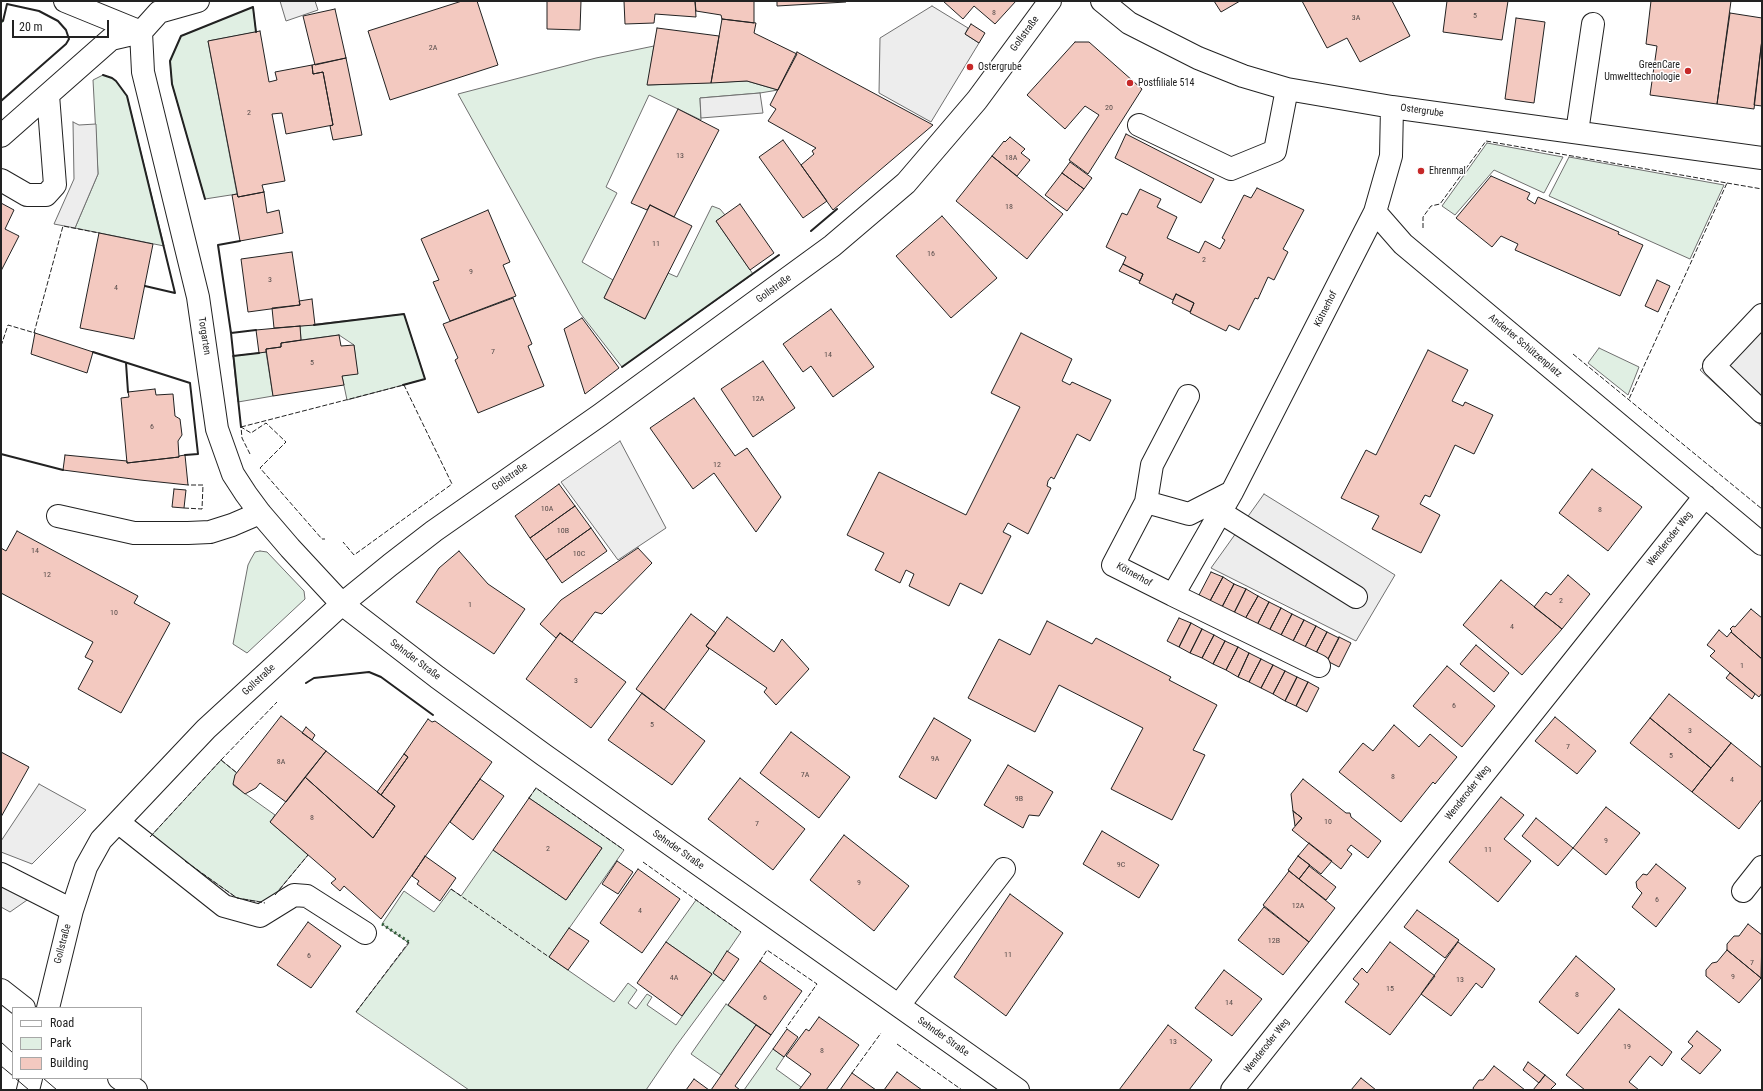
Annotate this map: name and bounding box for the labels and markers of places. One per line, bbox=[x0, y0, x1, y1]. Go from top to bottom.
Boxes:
place label: GreenCare Umwelttechnologie bbox=[1604, 59, 1680, 82]
place label: Ostergrube bbox=[978, 61, 1022, 73]
marker: Ostergrube bbox=[965, 62, 975, 72]
marker: GreenCare Umwelttechnologie bbox=[1683, 66, 1693, 76]
place label: Postfiliale 514 bbox=[1138, 77, 1194, 89]
marker: Postfiliale 514 bbox=[1125, 78, 1135, 88]
place label: Ehrenmal bbox=[1429, 165, 1466, 177]
marker: Ehrenmal bbox=[1416, 166, 1426, 176]

